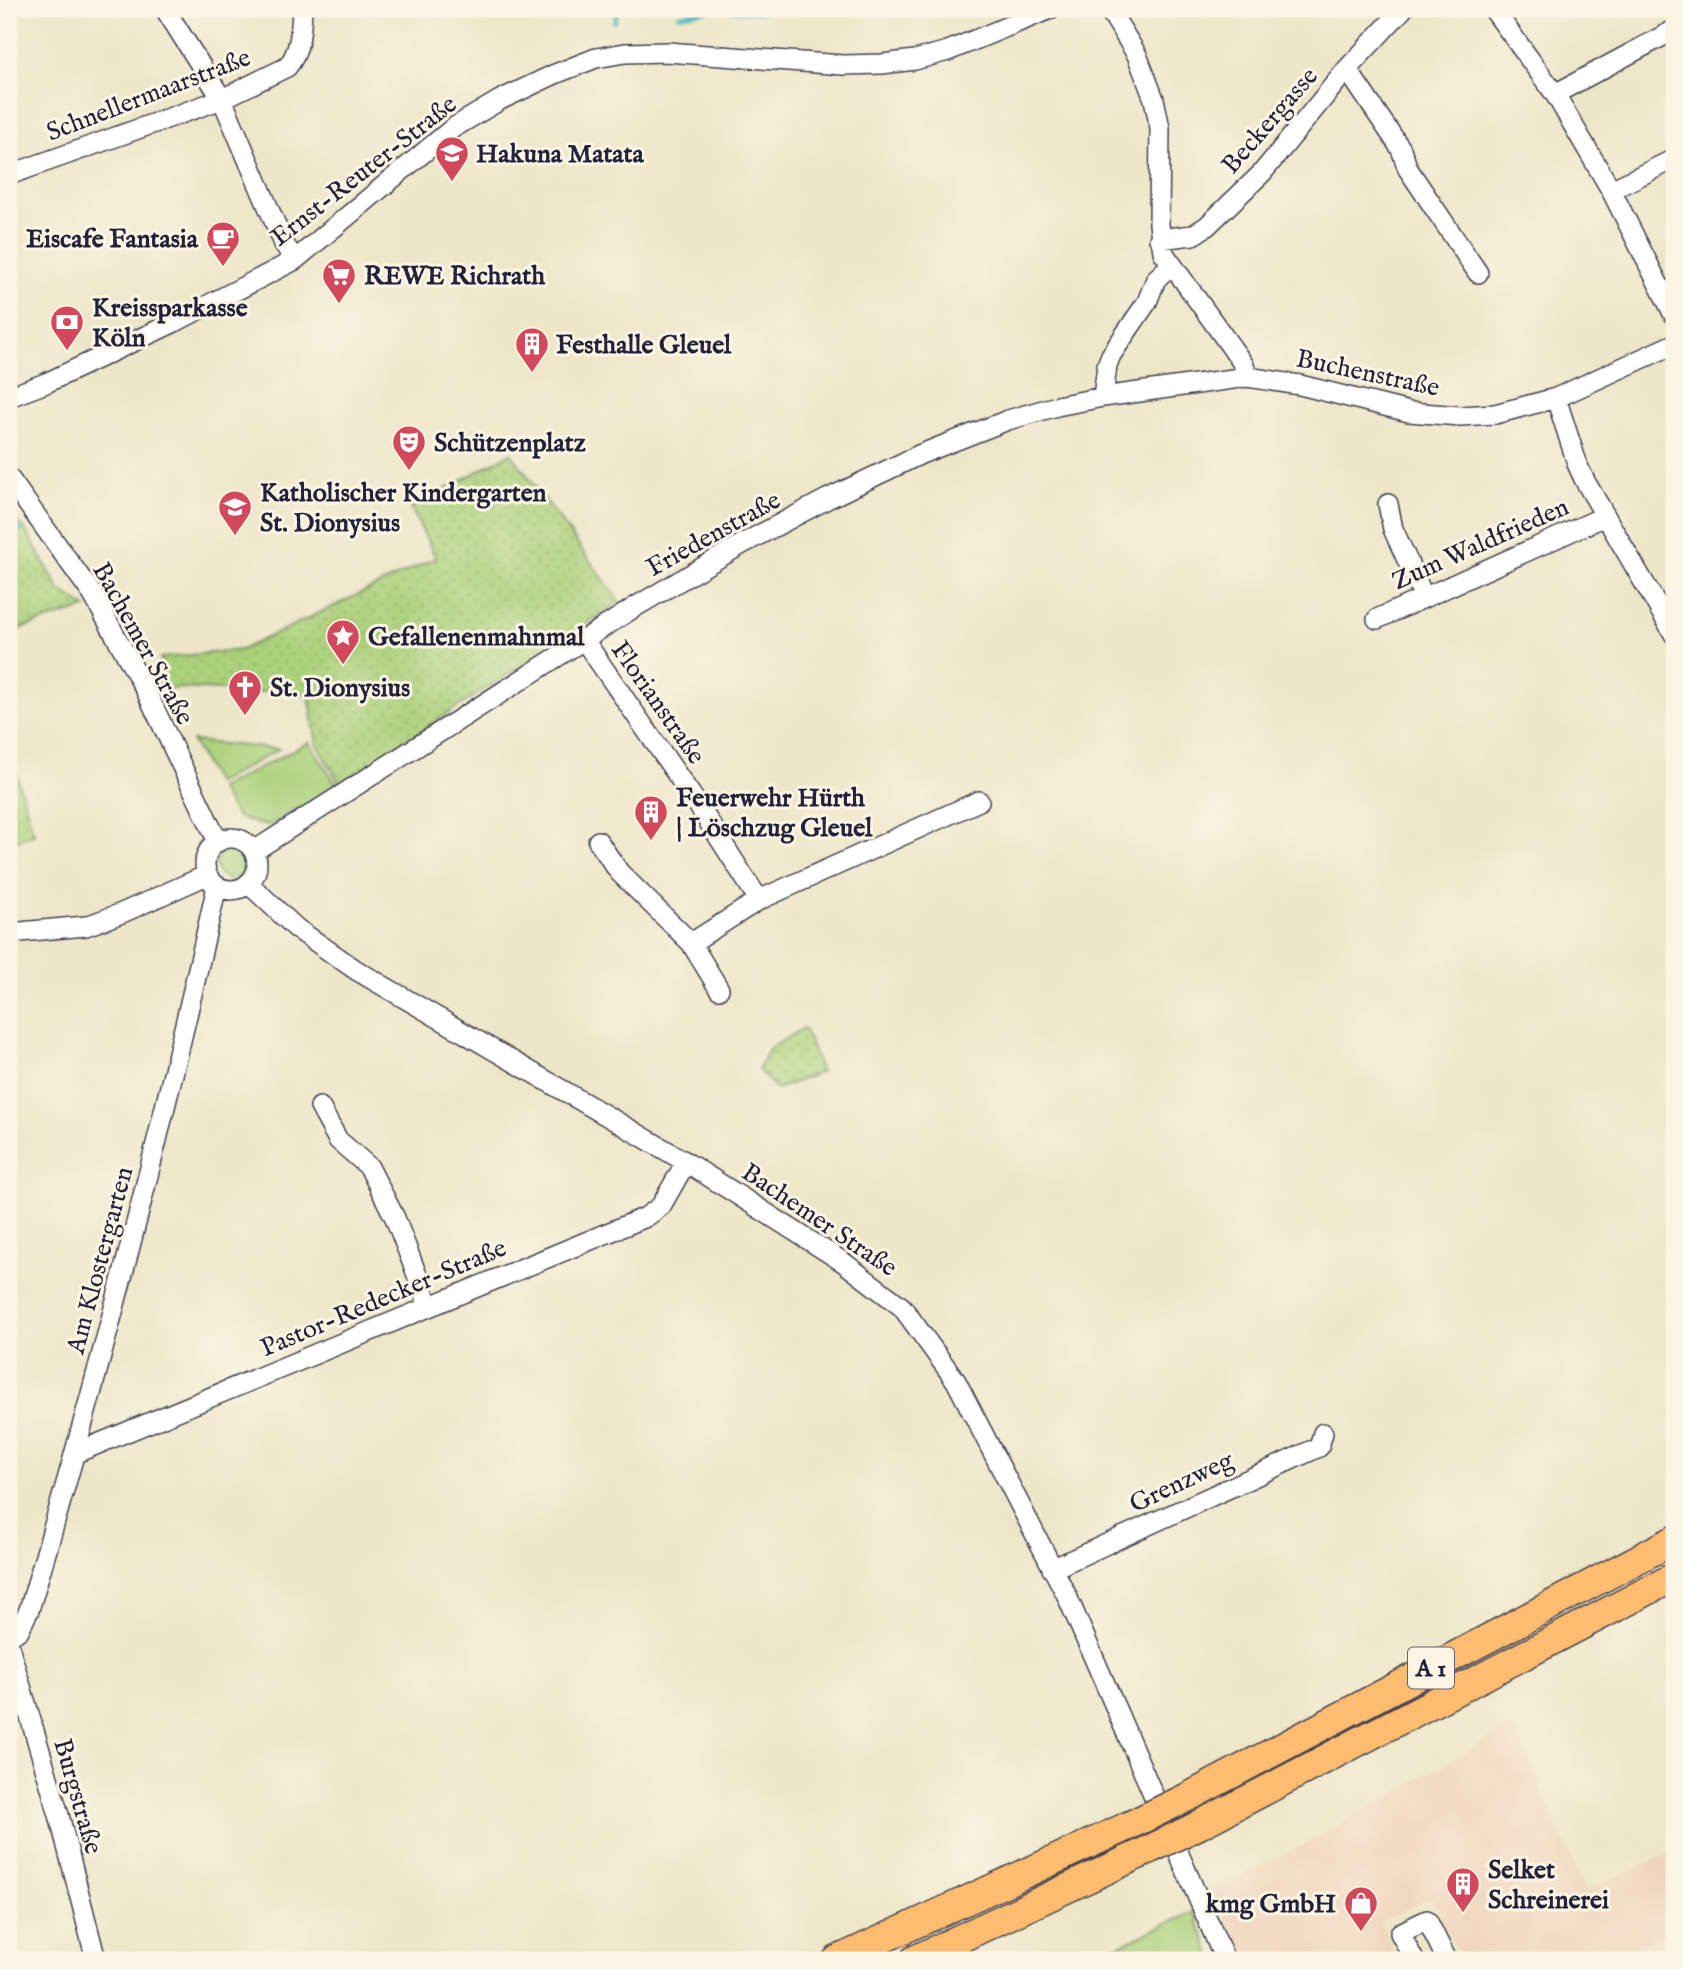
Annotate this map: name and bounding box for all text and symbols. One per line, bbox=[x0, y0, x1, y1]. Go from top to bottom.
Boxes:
street label: Schnellermaarstraße bbox=[42, 41, 255, 150]
street label: Beckergasse bbox=[1215, 61, 1326, 181]
street label: Ernst-Reuter-Straße bbox=[264, 88, 464, 254]
school or university icon: Hakuna Matata bbox=[433, 134, 471, 183]
place label: Hakuna Matata bbox=[476, 138, 644, 171]
cafe icon: Eiscafe Fantasia bbox=[204, 219, 242, 268]
place label: Eiscafe Fantasia bbox=[26, 223, 199, 256]
supermarket icon: REWE Richrath bbox=[320, 256, 358, 305]
place label: REWE Richrath bbox=[364, 260, 546, 293]
place label: Kreissparkasse Köln bbox=[92, 292, 248, 355]
bank icon: Kreissparkasse Köln bbox=[48, 303, 86, 352]
building icon: Festhalle Gleuel bbox=[513, 325, 551, 374]
place label: Festhalle Gleuel bbox=[556, 329, 732, 362]
street label: Buchenstraße bbox=[1293, 342, 1442, 405]
theatre icon: Schützenplatz bbox=[390, 423, 428, 472]
place label: Schützenplatz bbox=[434, 427, 586, 460]
place label: Katholischer Kindergarten St. Dionysius bbox=[260, 477, 547, 540]
street label: Friedenstraße bbox=[641, 484, 787, 585]
school or university icon: Katholischer Kindergarten St. Dionysius bbox=[216, 488, 254, 537]
street label: Zum Waldfrieden bbox=[1387, 491, 1574, 598]
street label: Bachemer Straße bbox=[84, 557, 201, 731]
place icon: Gefallenenmahnmal bbox=[324, 617, 362, 666]
place label: Gefallenenmahnmal bbox=[368, 621, 585, 654]
street label: Florianstraße bbox=[603, 635, 712, 771]
church icon: St. Dionysius bbox=[226, 668, 264, 717]
place label: St. Dionysius bbox=[270, 672, 410, 705]
place label: Feuerwehr Hürth | Löschzug Gleuel bbox=[676, 782, 873, 845]
building icon: Feuerwehr Hürth | Löschzug Gleuel bbox=[632, 793, 670, 842]
street label: Bachemer Straße bbox=[735, 1156, 903, 1285]
street label: Am Klostergarten bbox=[59, 1163, 141, 1358]
street label: Pastor-Redecker-Straße bbox=[256, 1232, 512, 1365]
street label: Grenzweg bbox=[1124, 1444, 1240, 1521]
road number: A 1 bbox=[1408, 1648, 1454, 1688]
street label: Burgstraße bbox=[45, 1735, 110, 1858]
place label: Selket Schreinerei bbox=[1488, 1854, 1609, 1917]
building icon: Selket Schreinerei bbox=[1444, 1865, 1482, 1914]
shop icon: kmg GmbH bbox=[1342, 1884, 1380, 1933]
place label: kmg GmbH bbox=[1205, 1888, 1336, 1921]

